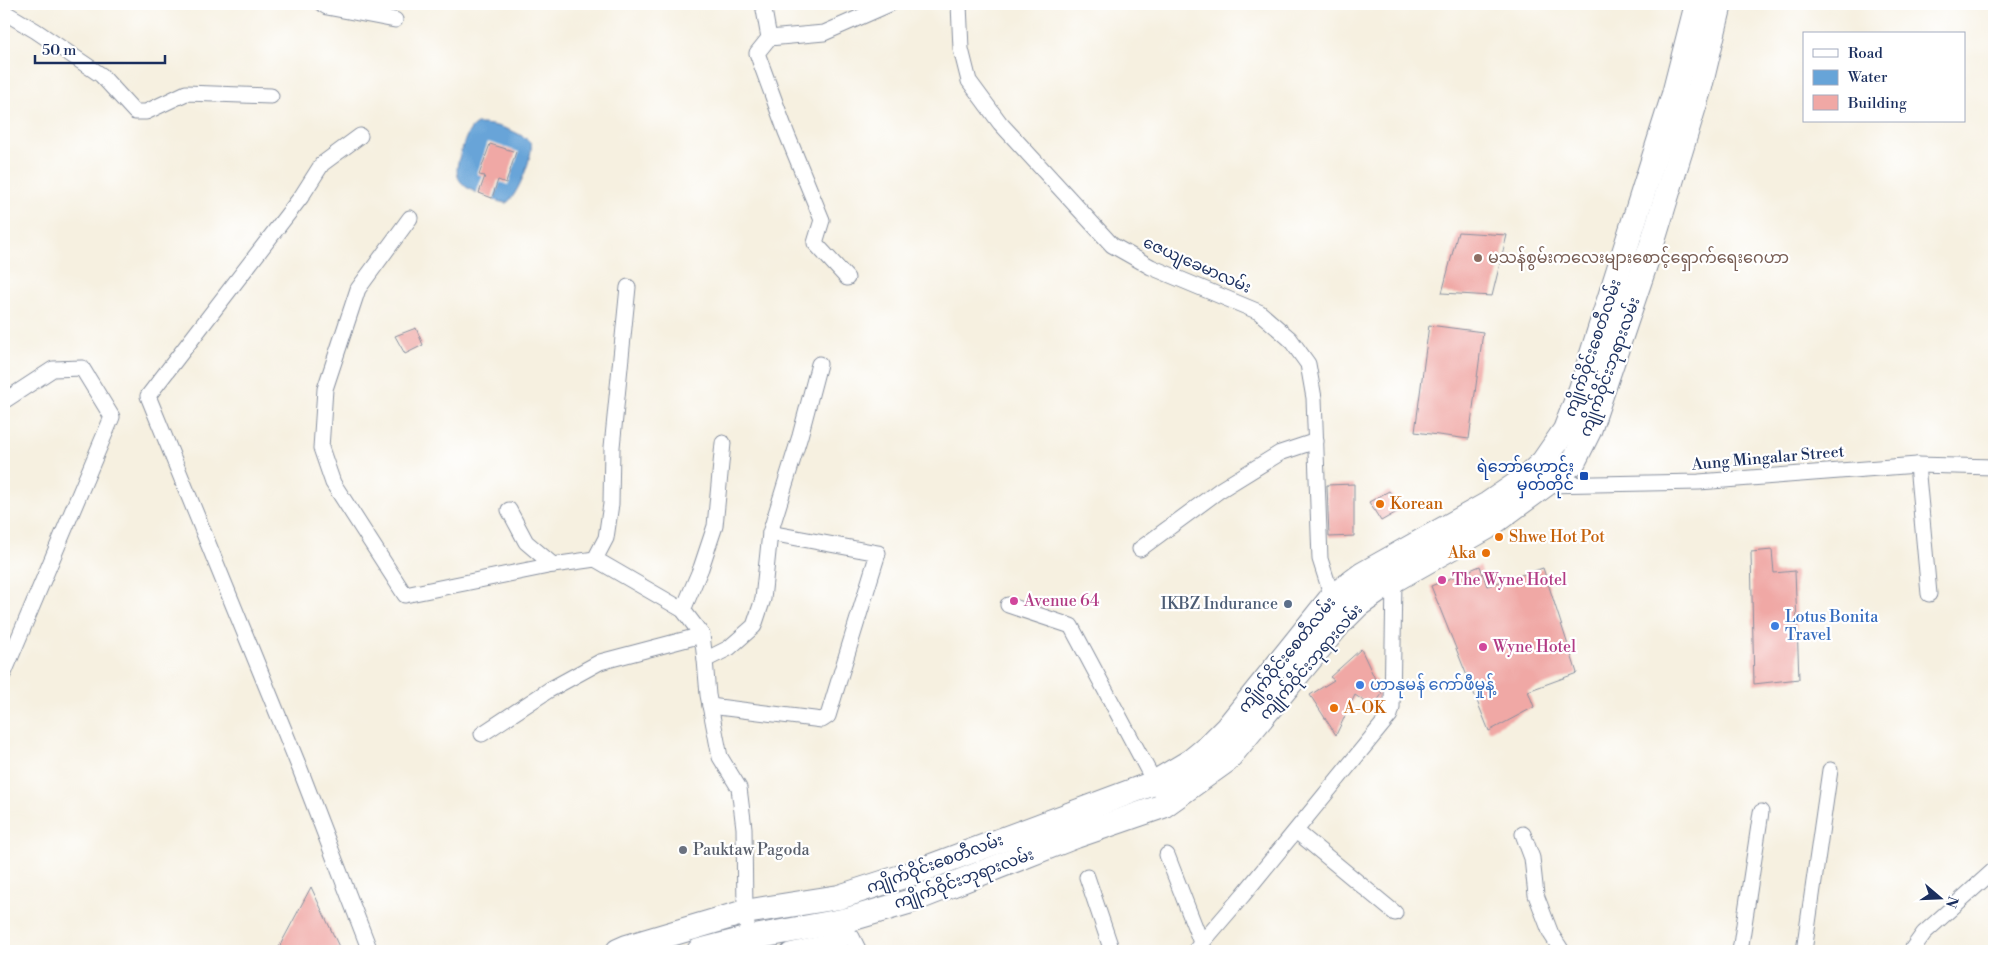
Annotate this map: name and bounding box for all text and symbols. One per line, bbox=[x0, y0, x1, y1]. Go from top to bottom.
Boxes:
scale bar bbox=[35, 32, 165, 64]
legend bbox=[1803, 32, 1966, 122]
text: 50 m bbox=[42, 41, 76, 60]
text: Road bbox=[1848, 44, 1883, 63]
text: Water bbox=[1847, 68, 1888, 87]
text: Building bbox=[1847, 94, 1907, 113]
street label: ဇေယျခေမာလမ်း bbox=[1139, 230, 1255, 300]
place label: မသန်စွမ်းကလေးများစောင့်ရှောက်ရေးဂေဟာ bbox=[1488, 246, 1789, 272]
marker: မသန်စွမ်းကလေးများစောင့်ရှောက်ရေးဂေဟာ bbox=[1472, 252, 1484, 264]
street label: ကျိုက်ဝိုင်းစေတီလမ်း bbox=[1558, 276, 1630, 421]
street label: ကျိုက်ဝိုင်းဘုရားလမ်း bbox=[1574, 294, 1648, 441]
street label: Aung Mingalar Street bbox=[1690, 441, 1845, 475]
place label: ရဲဘော်ဟောင်း မှတ်တိုင် bbox=[1477, 455, 1574, 499]
marker: ရဲဘော်ဟောင်း မှတ်တိုင် bbox=[1578, 470, 1590, 482]
place label: Korean bbox=[1390, 494, 1443, 514]
marker: Korean bbox=[1374, 498, 1386, 510]
place label: Shwe Hot Pot bbox=[1509, 527, 1605, 547]
marker: Shwe Hot Pot bbox=[1493, 531, 1505, 543]
place label: Aka bbox=[1447, 543, 1477, 563]
marker: Aka bbox=[1480, 547, 1492, 559]
place label: The Wyne Hotel bbox=[1452, 570, 1567, 590]
marker: The Wyne Hotel bbox=[1436, 574, 1448, 586]
place label: Avenue 64 bbox=[1023, 591, 1100, 611]
street label: ကျိုက်ဝိုင်းစေတီလမ်း bbox=[1232, 591, 1343, 720]
place label: IKBZ Indurance bbox=[1161, 594, 1278, 614]
marker: Avenue 64 bbox=[1008, 595, 1020, 607]
marker: IKBZ Indurance bbox=[1282, 598, 1294, 610]
street label: ကျိုက်ဝိုင်းဘုရားလမ်း bbox=[1254, 599, 1370, 727]
place label: Lotus Bonita Travel bbox=[1785, 607, 1879, 645]
marker: Lotus Bonita Travel bbox=[1769, 620, 1781, 632]
place label: Wyne Hotel bbox=[1492, 637, 1576, 657]
marker: Wyne Hotel bbox=[1477, 641, 1489, 653]
place label: ဟာနုမန် ကော်ဖီမှုန့် bbox=[1370, 673, 1497, 699]
marker: ဟာနုမန် ကော်ဖီမှုန့် bbox=[1354, 679, 1366, 691]
place label: A-OK bbox=[1343, 698, 1387, 718]
marker: A-OK bbox=[1328, 702, 1340, 714]
street label: ကျိုက်ဝိုင်းစေတီလမ်း bbox=[863, 828, 1007, 902]
place label: Pauktaw Pagoda bbox=[693, 840, 810, 860]
street label: ကျိုက်ဝိုင်းဘုရားလမ်း bbox=[891, 843, 1038, 917]
marker: Pauktaw Pagoda bbox=[677, 844, 689, 856]
north arrow bbox=[1916, 872, 1966, 922]
text: N bbox=[1941, 894, 1962, 910]

